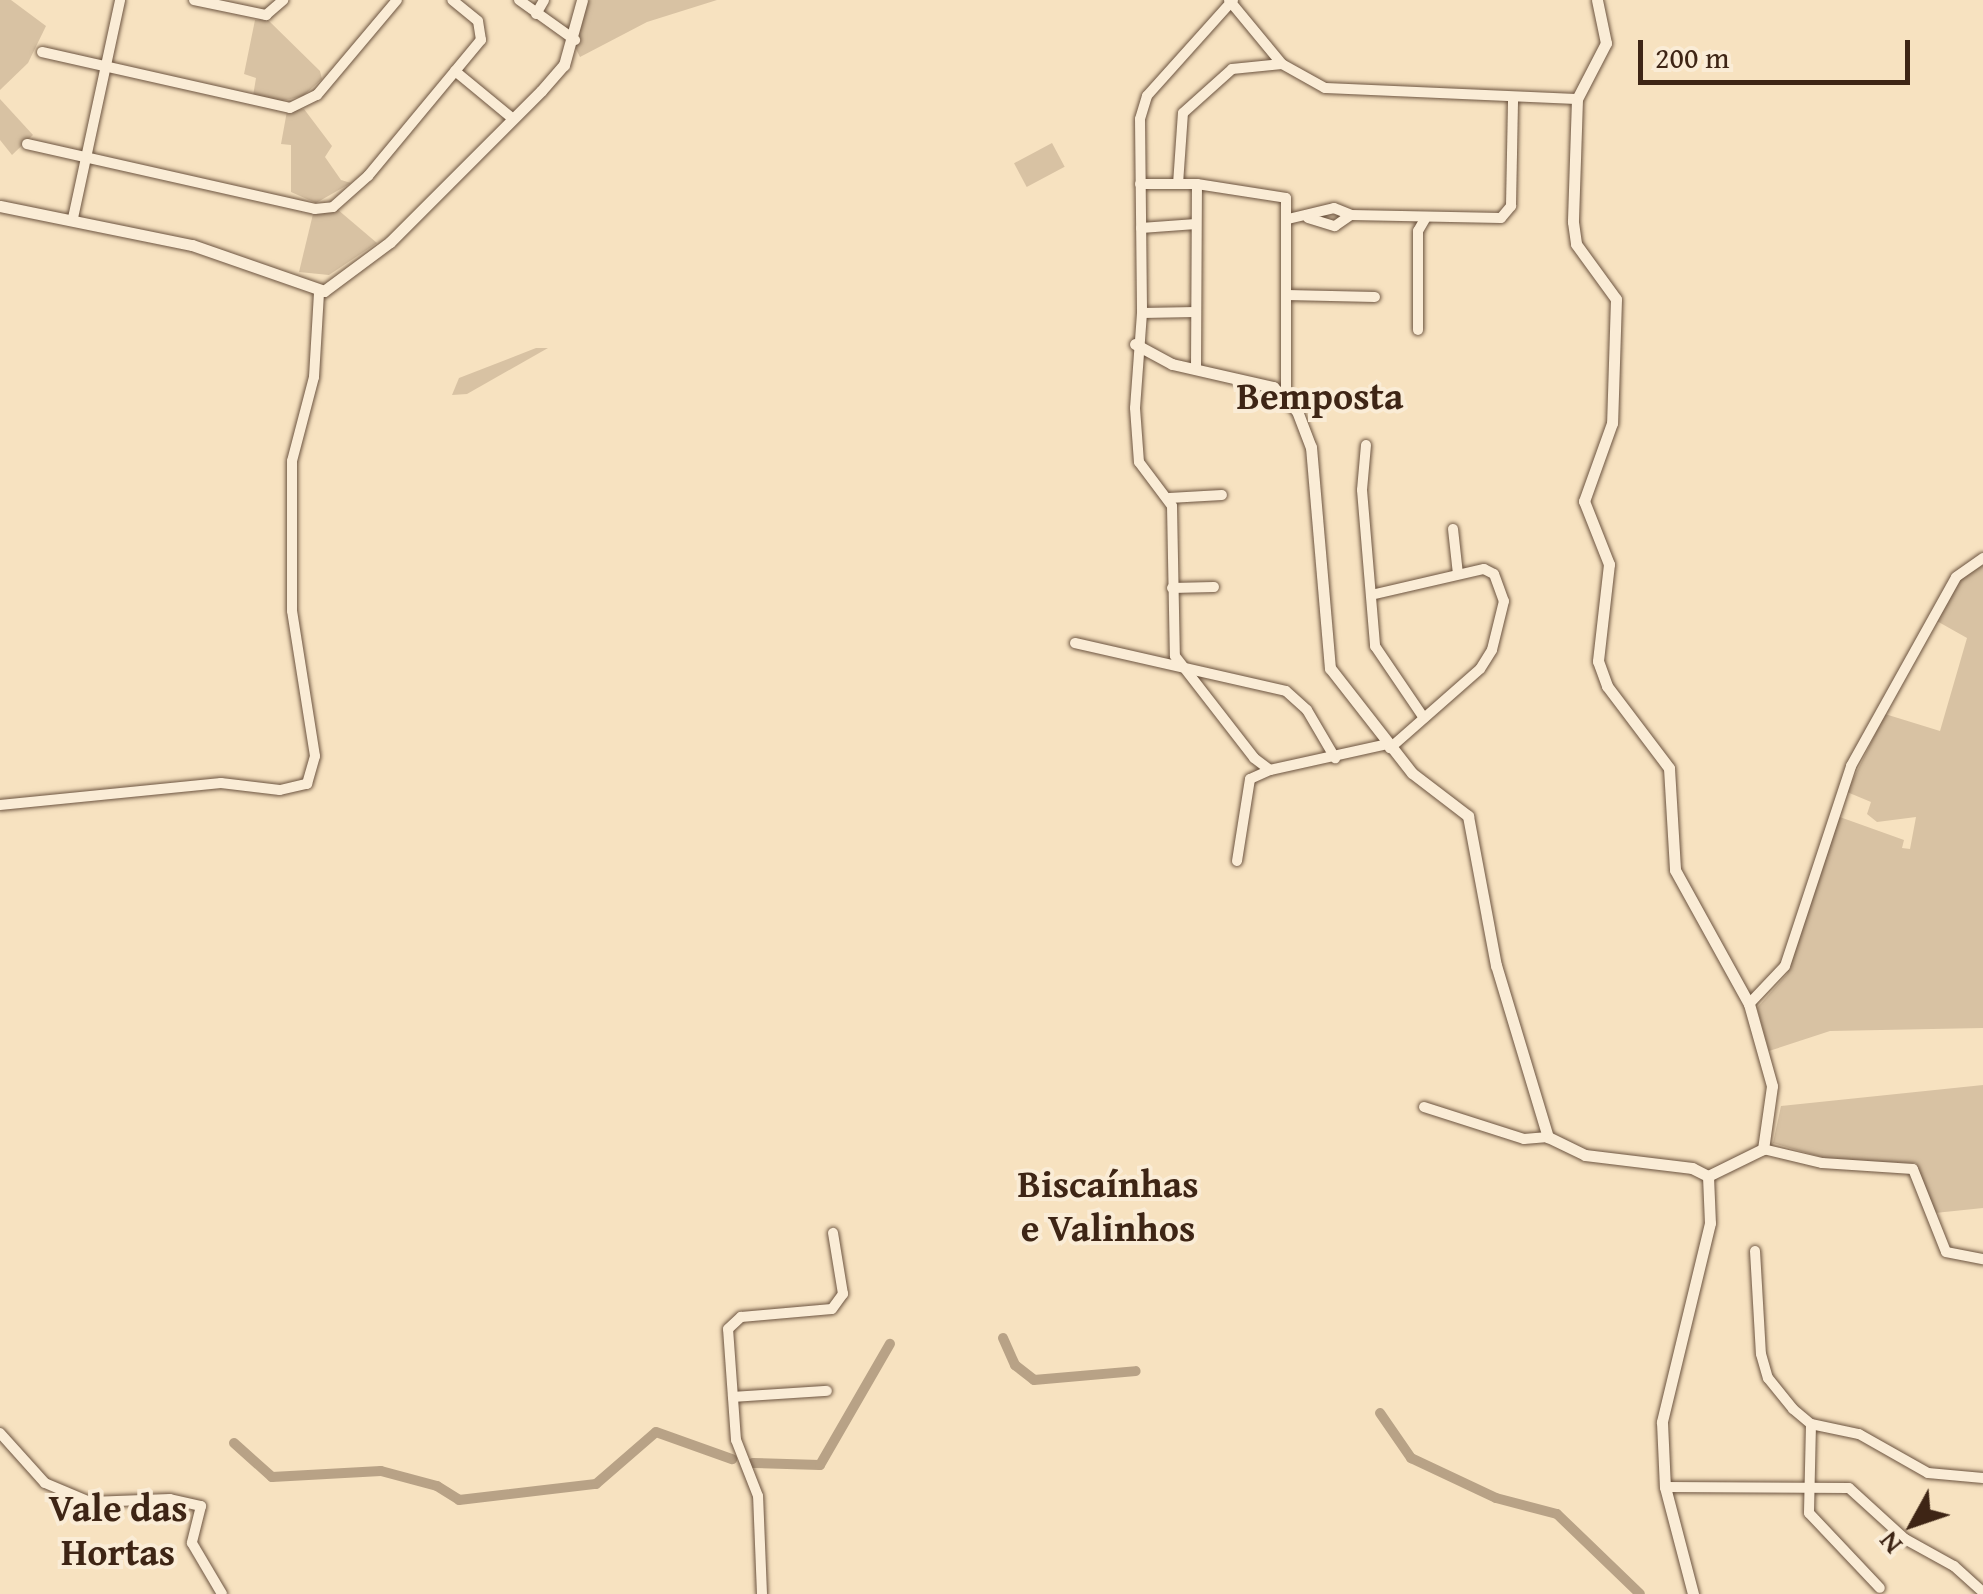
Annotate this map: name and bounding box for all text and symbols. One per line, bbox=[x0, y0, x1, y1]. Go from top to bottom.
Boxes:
scale bar bbox=[1643, 20, 1916, 82]
text: 200 m bbox=[1655, 35, 1729, 79]
district label: Bemposta bbox=[1237, 373, 1403, 419]
district label: Biscaínhas e Valinhos bbox=[1017, 1161, 1199, 1250]
north arrow bbox=[1863, 1474, 1963, 1574]
district label: Vale das Hortas bbox=[48, 1485, 188, 1575]
text: N bbox=[1868, 1523, 1911, 1564]

